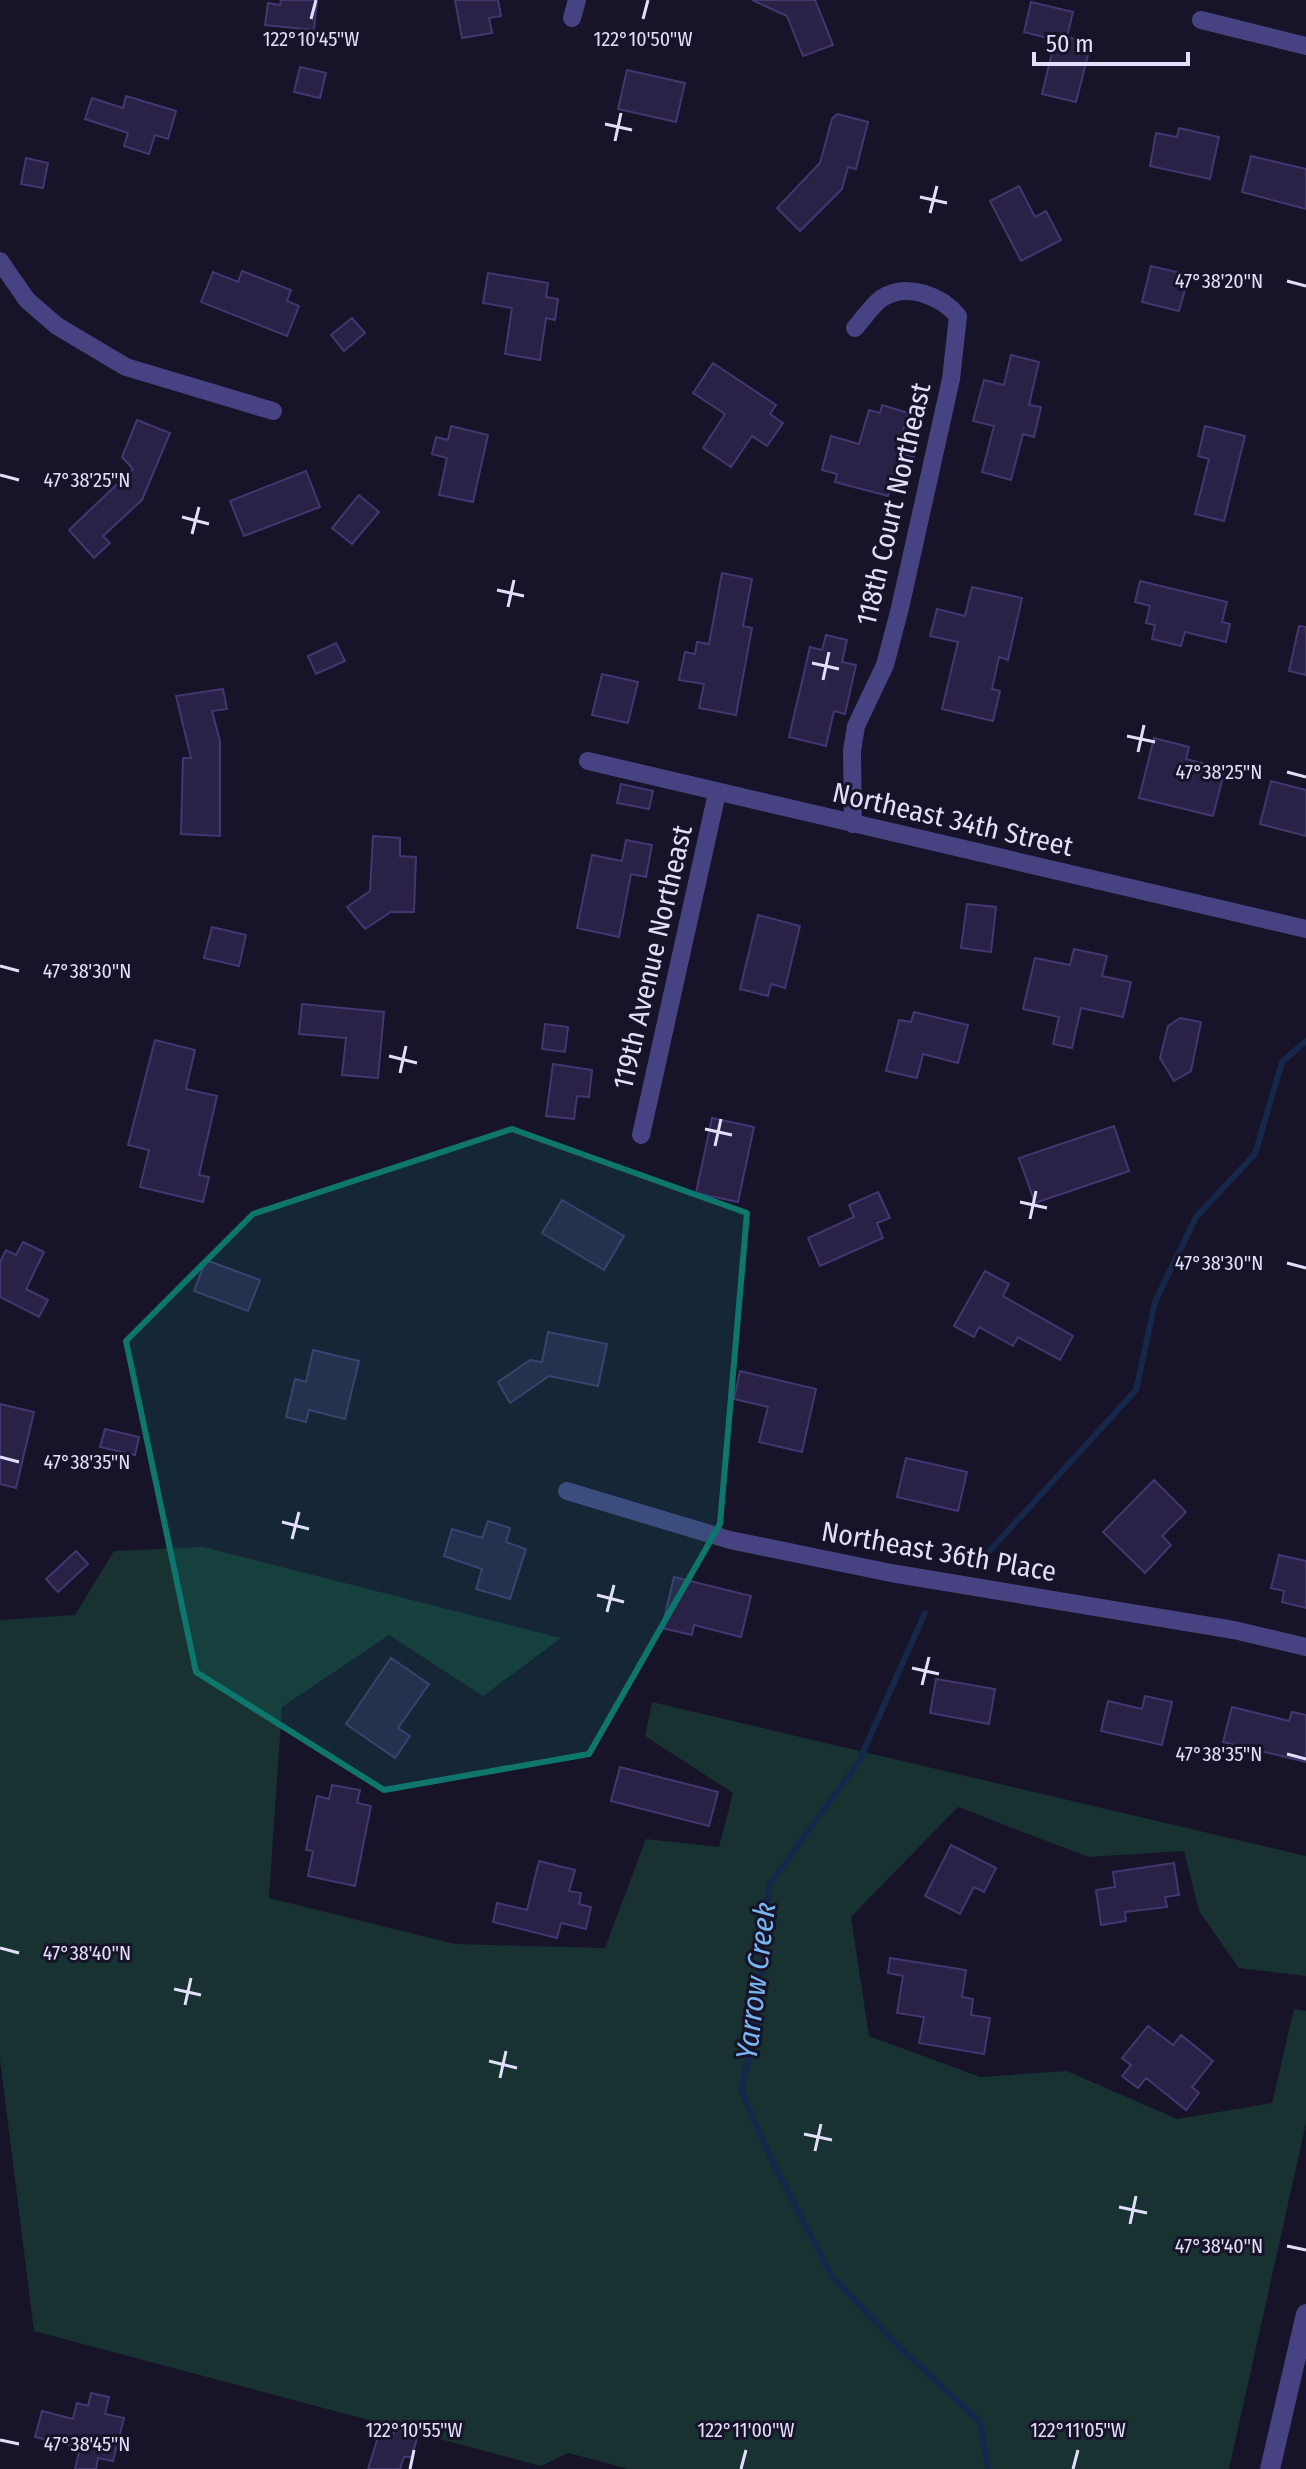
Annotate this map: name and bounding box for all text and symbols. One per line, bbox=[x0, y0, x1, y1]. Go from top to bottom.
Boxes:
scale bar bbox=[1034, 16, 1188, 66]
text: 122°10'45"W bbox=[263, 27, 359, 51]
text: 122°10'50"W bbox=[594, 27, 692, 51]
text: 50 m bbox=[1046, 30, 1094, 58]
text: 47°38'20"N bbox=[1175, 269, 1263, 293]
street label: 118th Court Northeast bbox=[850, 379, 938, 629]
text: 47°38'25"N bbox=[44, 468, 130, 492]
text: 47°38'25"N bbox=[1176, 760, 1262, 784]
street label: Northeast 34th Street bbox=[830, 776, 1077, 863]
street label: 119th Avenue Northeast bbox=[606, 821, 699, 1092]
text: 47°38'30"N bbox=[43, 959, 131, 983]
text: 47°38'30"N bbox=[1175, 1251, 1263, 1275]
text: 47°38'35"N bbox=[43, 1450, 131, 1474]
street label: Northeast 36th Place bbox=[819, 1515, 1059, 1588]
text: 47°38'35"N bbox=[1175, 1742, 1263, 1766]
water label: Yarrow Creek bbox=[729, 1900, 784, 2062]
text: 47°38'40"N bbox=[43, 1941, 131, 1965]
text: 47°38'40"N bbox=[1175, 2234, 1263, 2258]
text: 122°10'55"W bbox=[365, 2418, 463, 2442]
text: 122°11'00"W bbox=[697, 2418, 795, 2442]
text: 122°11'05"W bbox=[1030, 2418, 1126, 2442]
text: 47°38'45"N bbox=[44, 2432, 130, 2456]

